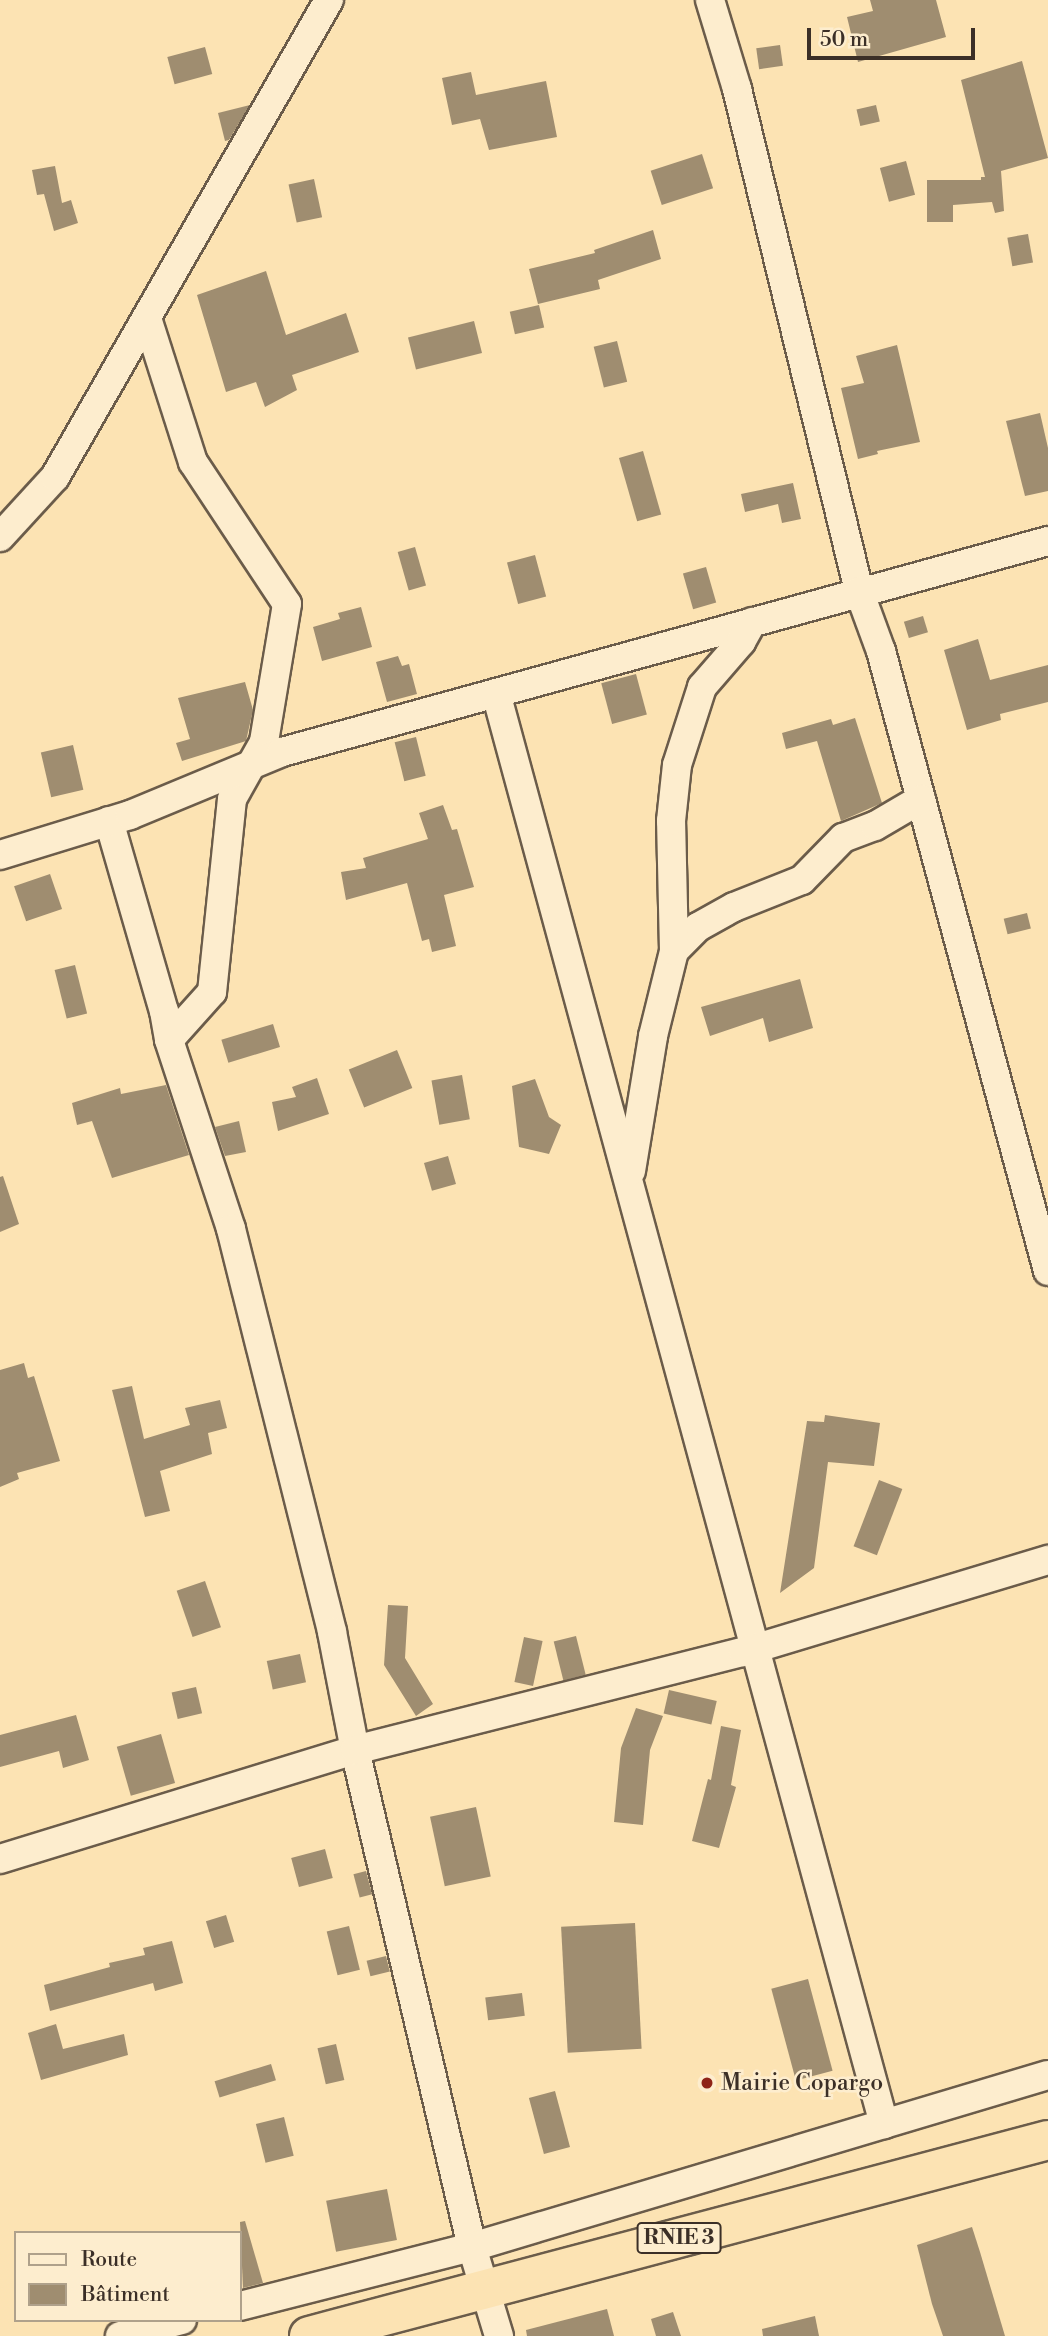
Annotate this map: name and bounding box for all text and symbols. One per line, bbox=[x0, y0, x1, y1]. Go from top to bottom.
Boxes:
scale bar bbox=[810, 14, 978, 58]
text: 50 m bbox=[820, 27, 868, 53]
place label: Mairie Copargo bbox=[721, 2069, 883, 2097]
marker: Mairie Copargo bbox=[699, 2075, 715, 2091]
road number: RNIE 3 bbox=[635, 2220, 723, 2256]
legend bbox=[14, 2231, 242, 2322]
text: Route bbox=[81, 2247, 137, 2273]
text: Bâtiment bbox=[81, 2282, 170, 2308]

